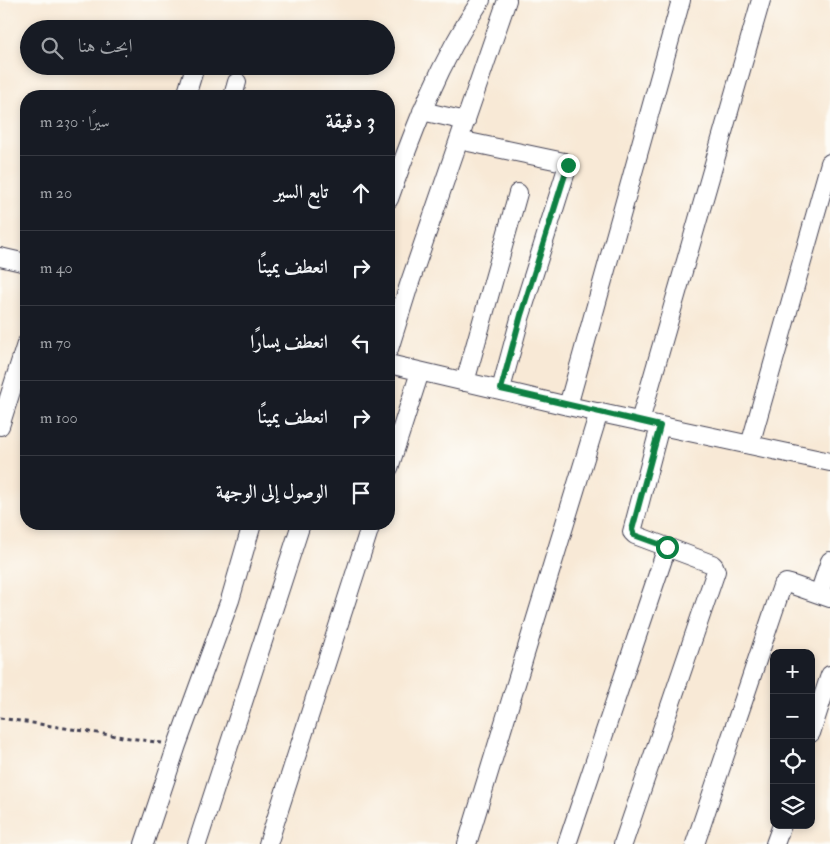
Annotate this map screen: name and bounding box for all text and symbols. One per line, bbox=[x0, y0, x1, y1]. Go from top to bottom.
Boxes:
search box bbox=[20, 20, 395, 75]
icon: search bbox=[38, 34, 66, 62]
text: ابحث هنا bbox=[78, 34, 133, 58]
text: 3 دقيقة bbox=[326, 108, 375, 135]
text: سيرًا · 230 m bbox=[40, 112, 109, 132]
route end bbox=[557, 154, 580, 177]
icon: ahead bbox=[347, 179, 375, 207]
text: تابع السير bbox=[274, 180, 328, 204]
text: 20 m bbox=[40, 183, 72, 203]
icon: right bbox=[347, 254, 375, 282]
text: انعطف يمينًا bbox=[258, 255, 328, 279]
text: 40 m bbox=[40, 258, 73, 278]
icon: left bbox=[347, 329, 375, 357]
text: انعطف يسارًا bbox=[250, 330, 328, 354]
text: 70 m bbox=[40, 333, 71, 353]
icon: right bbox=[347, 404, 375, 432]
text: انعطف يمينًا bbox=[258, 405, 328, 429]
text: 100 m bbox=[40, 408, 78, 428]
icon: arrive bbox=[347, 479, 375, 507]
text: الوصول إلى الوجهة bbox=[216, 480, 328, 504]
route start bbox=[656, 536, 679, 559]
map controls bbox=[770, 649, 815, 829]
button: + bbox=[770, 649, 815, 694]
button: − bbox=[770, 694, 815, 739]
button: locate bbox=[770, 739, 815, 784]
button: layers bbox=[770, 784, 815, 829]

